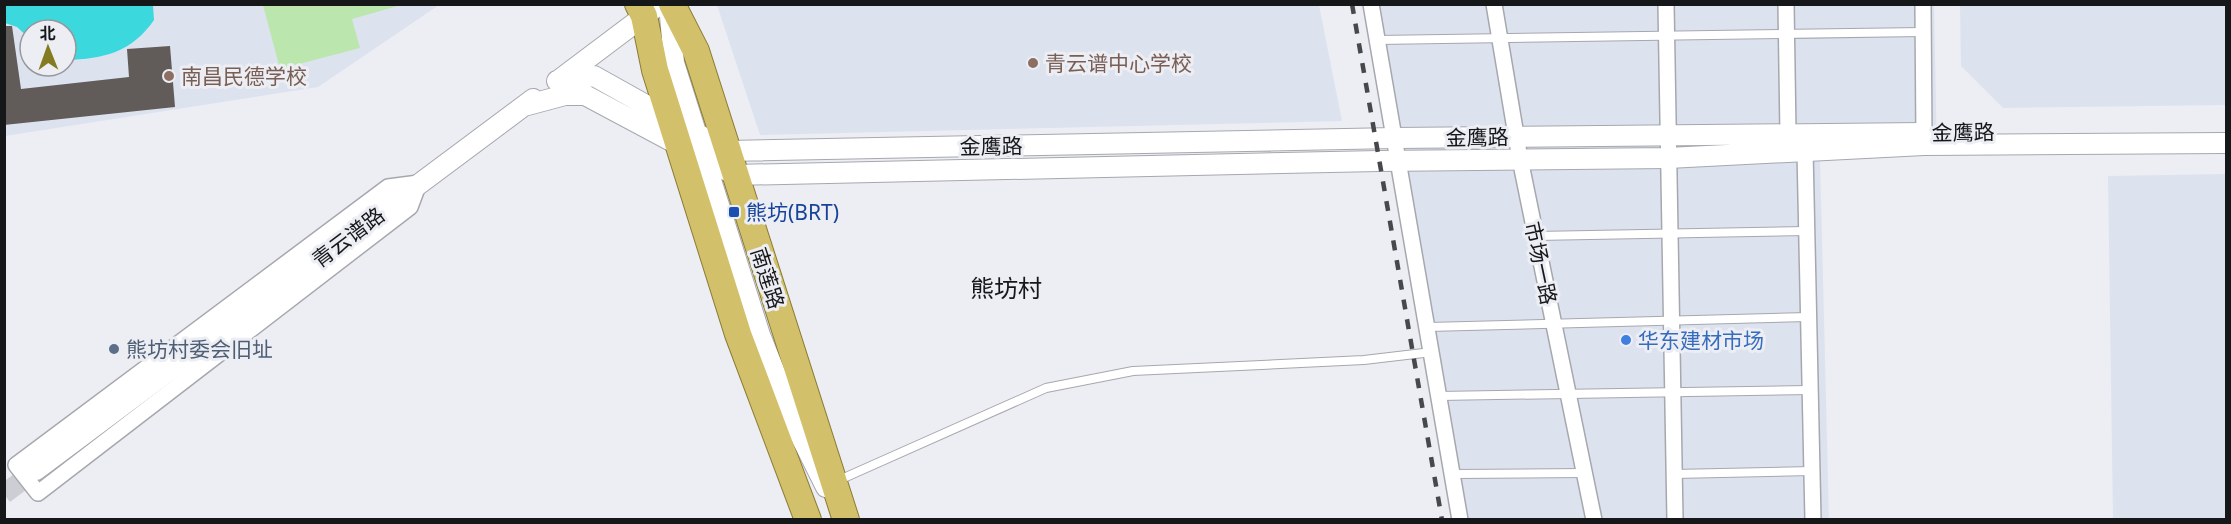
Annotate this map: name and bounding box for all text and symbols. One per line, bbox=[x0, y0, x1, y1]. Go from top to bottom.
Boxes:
north arrow bbox=[18, 18, 78, 78]
text: 北 bbox=[40, 22, 56, 44]
place label: 青云谱中心学校 bbox=[1045, 49, 1192, 77]
marker: 青云谱中心学校 bbox=[1026, 56, 1040, 70]
place label: 南昌民德学校 bbox=[181, 62, 307, 90]
marker: 南昌民德学校 bbox=[162, 69, 176, 83]
street label: 金鹰路 bbox=[1931, 117, 1995, 147]
street label: 金鹰路 bbox=[1445, 122, 1509, 152]
street label: 金鹰路 bbox=[959, 131, 1023, 161]
place label: 熊坊(BRT) bbox=[746, 198, 839, 226]
street label: 青云谱路 bbox=[306, 201, 390, 273]
marker: 熊坊(BRT) bbox=[727, 205, 741, 219]
street label: 市场一路 bbox=[1519, 219, 1563, 307]
street label: 南莲路 bbox=[745, 244, 791, 312]
district label: 熊坊村 bbox=[970, 271, 1042, 304]
place label: 华东建材市场 bbox=[1638, 326, 1764, 354]
marker: 华东建材市场 bbox=[1619, 333, 1633, 347]
place label: 熊坊村委会旧址 bbox=[126, 335, 273, 363]
marker: 熊坊村委会旧址 bbox=[107, 342, 121, 356]

